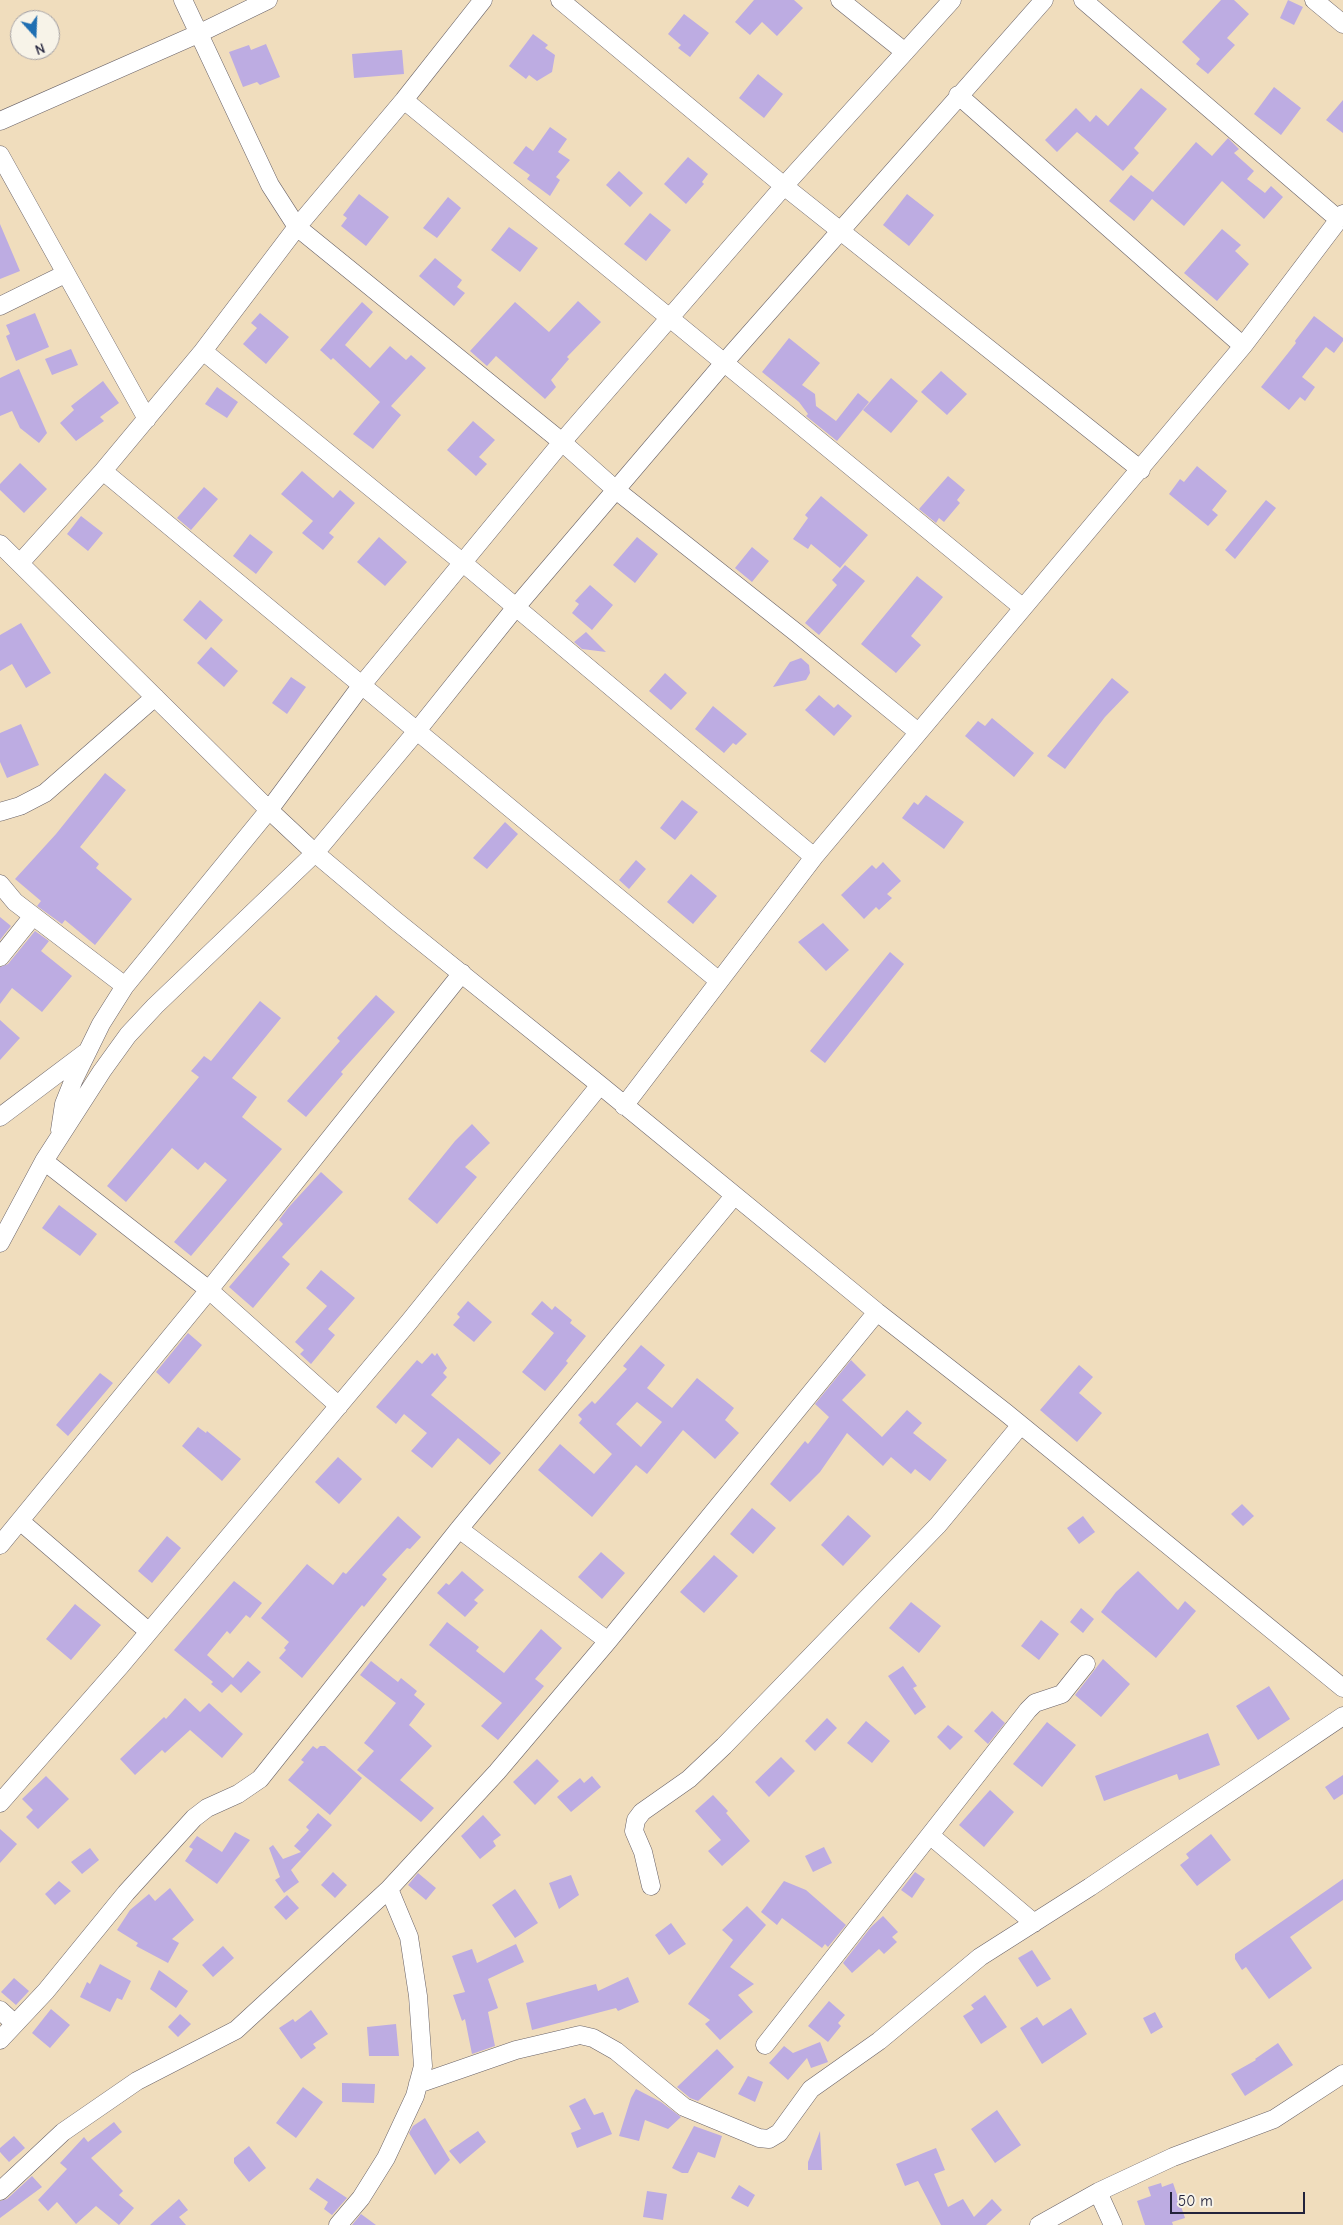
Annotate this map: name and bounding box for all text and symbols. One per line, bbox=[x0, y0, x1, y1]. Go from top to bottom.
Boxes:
north arrow bbox=[10, 10, 60, 60]
text: N bbox=[33, 39, 47, 58]
scale bar bbox=[1173, 2182, 1308, 2214]
text: 50 m bbox=[1178, 2192, 1213, 2210]

